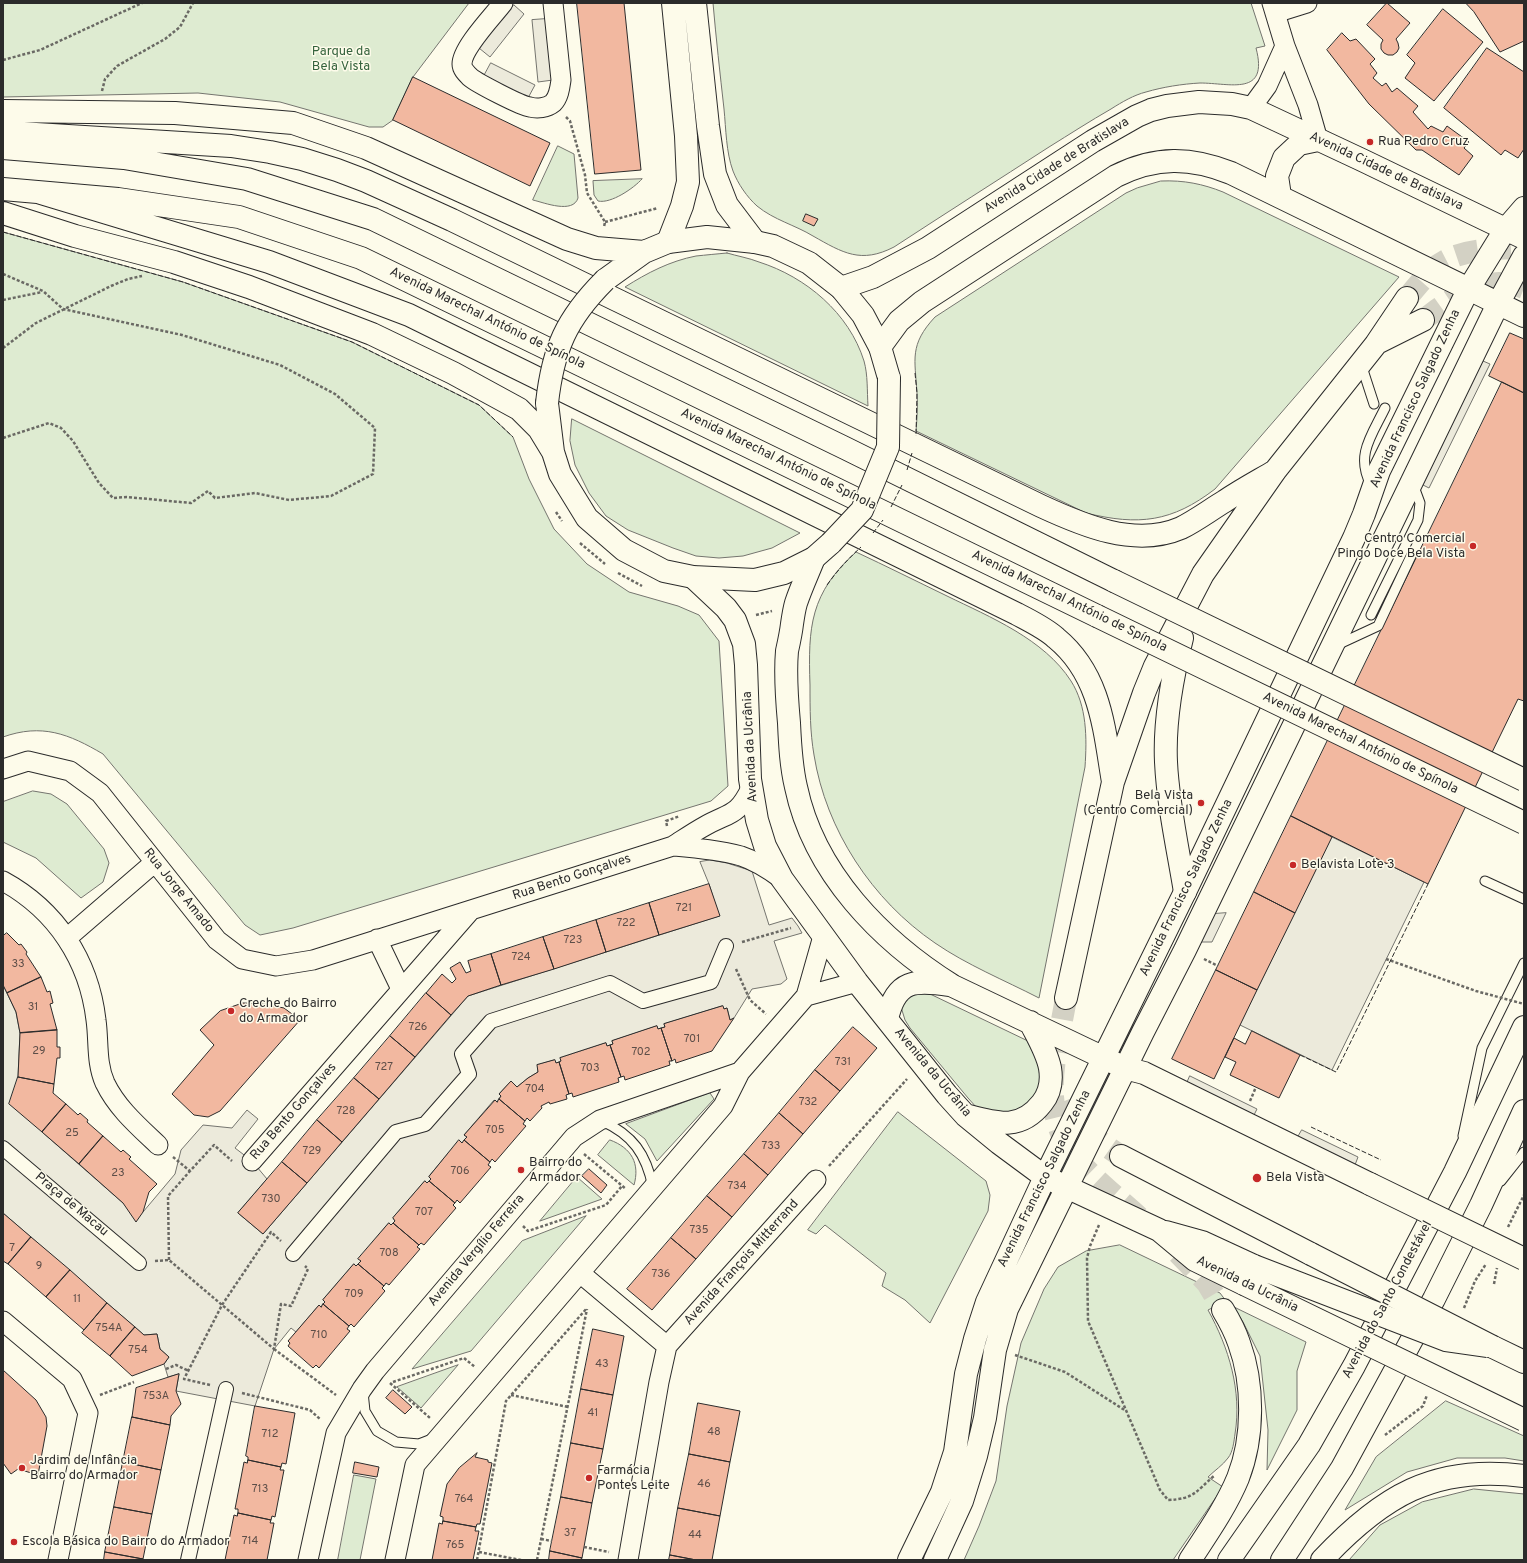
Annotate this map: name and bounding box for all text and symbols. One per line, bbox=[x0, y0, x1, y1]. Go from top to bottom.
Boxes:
park label: Parque da Bela Vista bbox=[312, 44, 370, 75]
street label: Avenida Cidade de Bratislava bbox=[982, 115, 1132, 217]
street label: Avenida Cidade de Bratislava bbox=[1307, 129, 1465, 215]
place label: Rua Pedro Cruz bbox=[1378, 134, 1469, 150]
marker: Rua Pedro Cruz bbox=[1365, 137, 1375, 147]
street label: Avenida Marechal António de Spínola bbox=[387, 265, 587, 373]
street label: Avenida Francisco Salgado Zenha bbox=[1368, 307, 1464, 491]
street label: Avenida Marechal António de Spínola bbox=[678, 406, 878, 514]
place label: Centro Comercial Pingo Doce Bela Vista bbox=[1337, 531, 1465, 562]
marker: Centro Comercial Pingo Doce Bela Vista bbox=[1468, 541, 1478, 551]
street label: Avenida Marechal António de Spínola bbox=[969, 548, 1169, 656]
street label: Avenida Marechal António de Spínola bbox=[1260, 690, 1460, 798]
street label: Avenida da Ucrânia bbox=[740, 691, 762, 803]
place label: Bela Vista (Centro Comercial) bbox=[1083, 788, 1193, 819]
street label: Avenida Francisco Salgado Zenha bbox=[1137, 797, 1237, 979]
marker: Bela Vista (Centro Comercial) bbox=[1196, 798, 1206, 808]
street label: Rua Jorge Amado bbox=[139, 846, 217, 936]
street label: Rua Bento Gonçalves bbox=[511, 851, 633, 905]
place label: Belavista Lote 3 bbox=[1301, 857, 1395, 873]
marker: Belavista Lote 3 bbox=[1288, 860, 1298, 870]
house number: 721 bbox=[676, 902, 692, 916]
house number: 722 bbox=[616, 917, 636, 931]
house number: 723 bbox=[564, 934, 582, 948]
house number: 724 bbox=[511, 951, 531, 965]
house number: 33 bbox=[11, 958, 25, 972]
place label: Creche do Bairro do Armador bbox=[239, 996, 337, 1027]
house number: 31 bbox=[28, 1001, 38, 1015]
marker: Creche do Bairro do Armador bbox=[226, 1006, 236, 1016]
house number: 726 bbox=[409, 1021, 427, 1035]
street label: Avenida da Ucrânia bbox=[890, 1025, 974, 1121]
house number: 701 bbox=[684, 1033, 700, 1047]
house number: 29 bbox=[32, 1045, 46, 1059]
house number: 702 bbox=[631, 1046, 651, 1060]
house number: 731 bbox=[835, 1056, 851, 1070]
street label: Rua Bento Gonçalves bbox=[248, 1060, 340, 1164]
house number: 727 bbox=[375, 1061, 393, 1075]
house number: 703 bbox=[580, 1062, 600, 1076]
house number: 704 bbox=[525, 1083, 545, 1097]
street label: Avenida Francisco Salgado Zenha bbox=[995, 1088, 1095, 1270]
house number: 732 bbox=[799, 1096, 817, 1110]
house number: 728 bbox=[336, 1105, 356, 1119]
house number: 705 bbox=[485, 1124, 505, 1138]
house number: 25 bbox=[65, 1127, 79, 1141]
house number: 733 bbox=[762, 1140, 780, 1154]
house number: 729 bbox=[303, 1145, 321, 1159]
place label: Bairro do Armador bbox=[529, 1155, 582, 1186]
house number: 706 bbox=[450, 1165, 470, 1179]
marker: Bairro do Armador bbox=[516, 1165, 526, 1175]
house number: 23 bbox=[111, 1167, 125, 1181]
street label: Praça de Macau bbox=[31, 1170, 111, 1240]
place label: Bela Vista bbox=[1266, 1170, 1324, 1186]
marker: Bela Vista bbox=[1251, 1172, 1263, 1184]
house number: 734 bbox=[727, 1180, 747, 1194]
street label: Avenida Vergílio Ferreira bbox=[426, 1192, 528, 1310]
house number: 730 bbox=[261, 1193, 281, 1207]
street label: Avenida François Mitterrand bbox=[681, 1197, 803, 1329]
house number: 707 bbox=[415, 1206, 433, 1220]
street label: Avenida do Santo Condestável bbox=[1340, 1219, 1436, 1381]
house number: 735 bbox=[689, 1224, 709, 1238]
house number: 7 bbox=[9, 1242, 15, 1256]
house number: 708 bbox=[379, 1247, 399, 1261]
street label: Avenida da Ucrânia bbox=[1193, 1254, 1301, 1316]
house number: 9 bbox=[36, 1260, 42, 1274]
house number: 736 bbox=[652, 1268, 670, 1282]
house number: 709 bbox=[344, 1288, 364, 1302]
house number: 11 bbox=[73, 1293, 81, 1307]
house number: 754A bbox=[96, 1322, 122, 1336]
house number: 710 bbox=[310, 1329, 328, 1343]
house number: 754 bbox=[128, 1344, 148, 1358]
house number: 43 bbox=[595, 1358, 609, 1372]
house number: 753A bbox=[143, 1390, 169, 1404]
house number: 41 bbox=[588, 1407, 598, 1421]
house number: 48 bbox=[707, 1426, 721, 1440]
house number: 712 bbox=[262, 1428, 278, 1442]
place label: Jardim de Infância Bairro do Armador bbox=[30, 1453, 138, 1484]
marker: Jardim de Infância Bairro do Armador bbox=[17, 1463, 27, 1473]
place label: Farmácia Pontes Leite bbox=[597, 1463, 670, 1494]
marker: Farmácia Pontes Leite bbox=[584, 1473, 594, 1483]
house number: 46 bbox=[697, 1478, 711, 1492]
house number: 713 bbox=[252, 1483, 268, 1497]
house number: 764 bbox=[455, 1493, 473, 1507]
house number: 37 bbox=[564, 1527, 576, 1541]
house number: 44 bbox=[688, 1529, 702, 1543]
place label: Escola Básica do Bairro do Armador bbox=[22, 1534, 229, 1550]
house number: 714 bbox=[242, 1535, 258, 1549]
marker: Escola Básica do Bairro do Armador bbox=[9, 1537, 19, 1547]
house number: 765 bbox=[446, 1539, 464, 1553]

